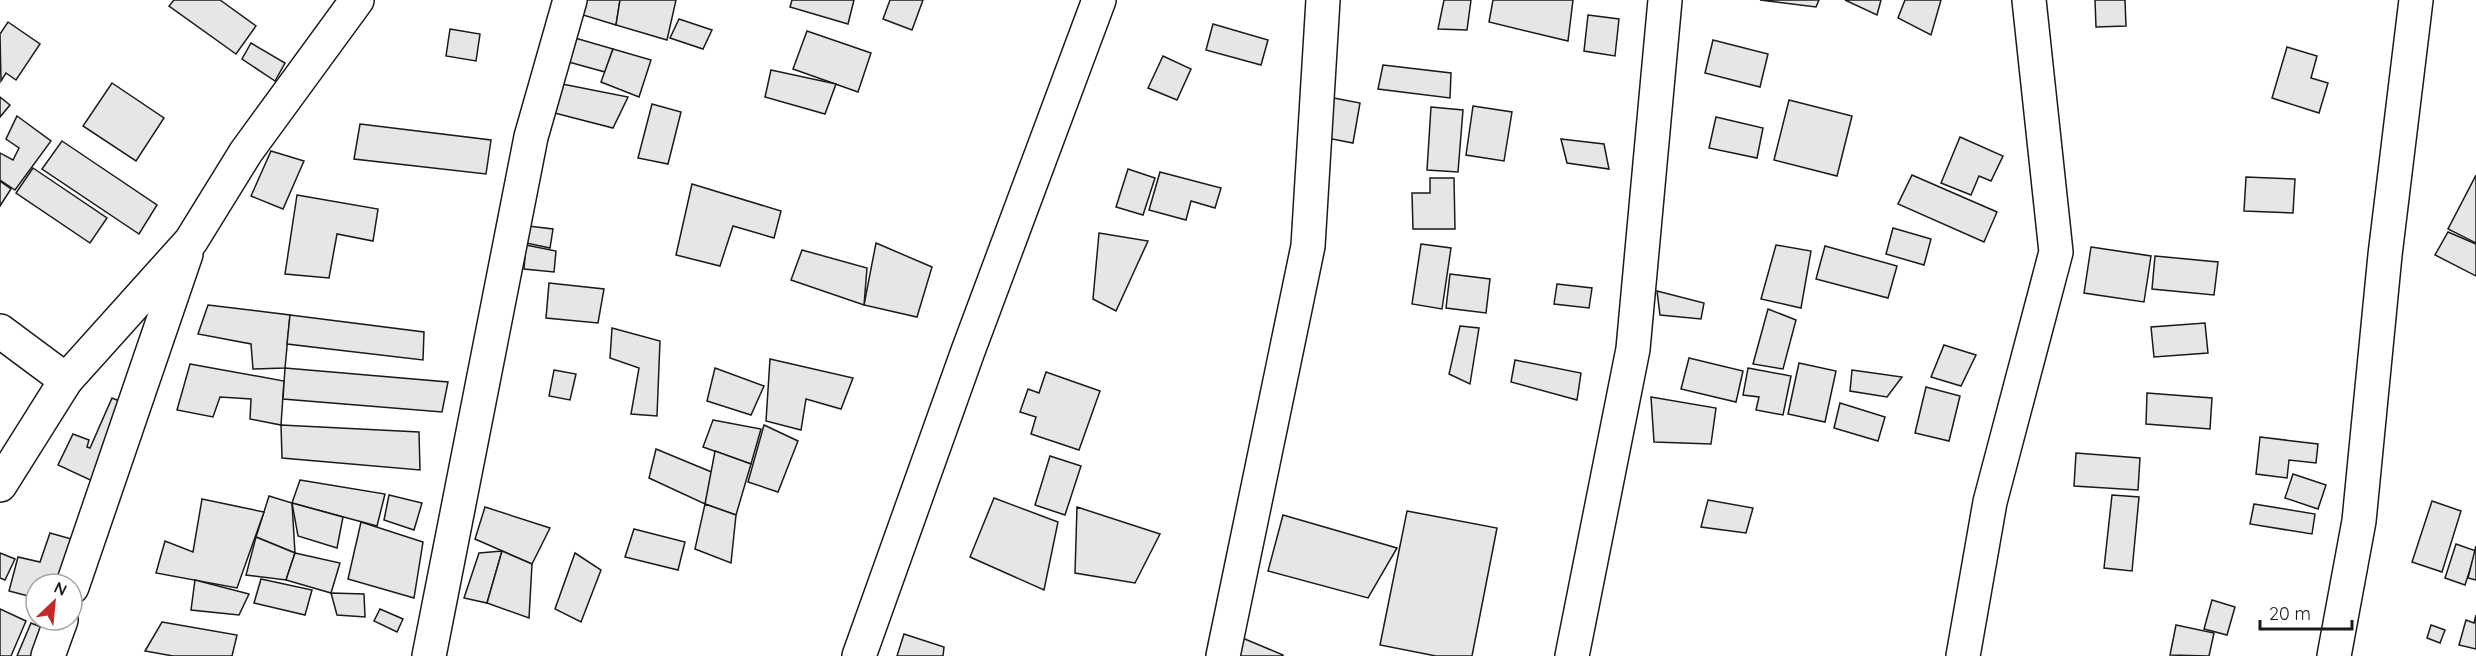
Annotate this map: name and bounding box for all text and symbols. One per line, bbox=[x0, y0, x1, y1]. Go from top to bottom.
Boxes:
north arrow bbox=[24, 572, 84, 632]
text: N bbox=[51, 577, 70, 600]
scale bar bbox=[2260, 593, 2352, 631]
text: 20 m bbox=[2269, 602, 2311, 625]

